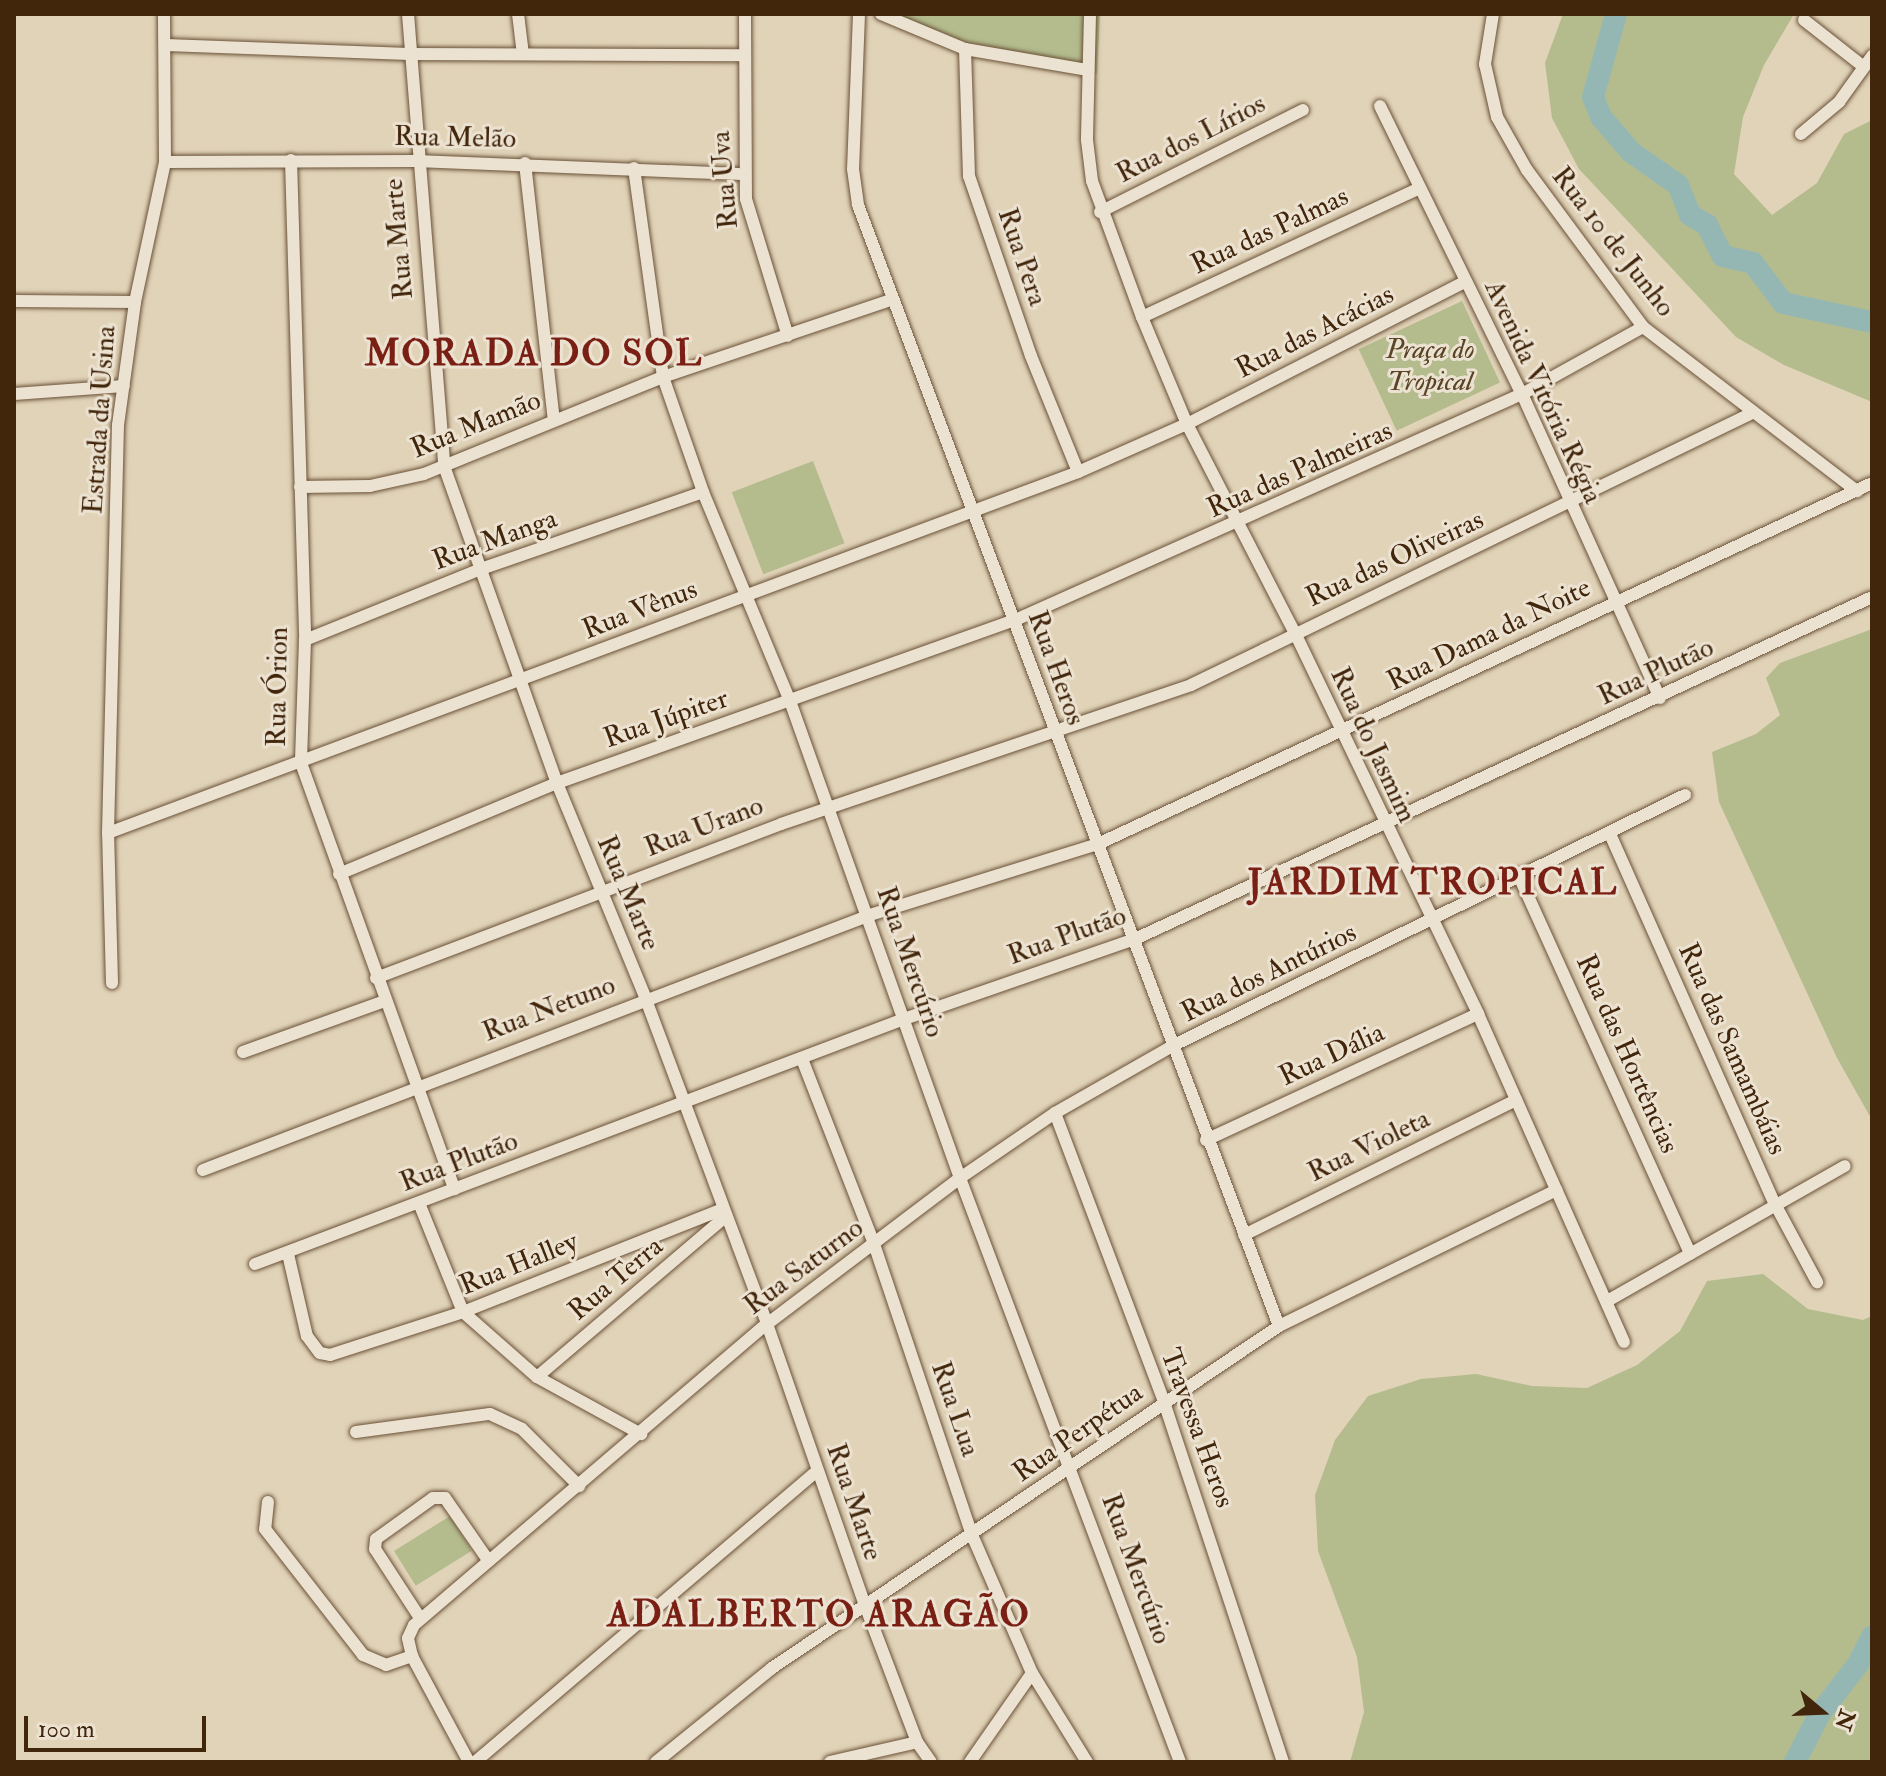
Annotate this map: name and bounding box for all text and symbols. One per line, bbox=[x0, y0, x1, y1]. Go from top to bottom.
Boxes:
street label: Rua dos Lírios bbox=[1111, 87, 1271, 191]
street label: Rua Melão bbox=[394, 120, 516, 156]
street label: Rua Uva bbox=[704, 130, 746, 230]
street label: Rua 10 de Junho bbox=[1544, 160, 1682, 324]
street label: Rua Marte bbox=[377, 177, 421, 301]
street label: Rua das Palmas bbox=[1186, 180, 1354, 282]
street label: Rua Pera bbox=[990, 204, 1054, 310]
street label: Avenida Vitória Régia bbox=[1477, 275, 1609, 509]
street label: Rua das Acácias bbox=[1230, 278, 1400, 386]
street label: Estrada da Usina bbox=[77, 325, 123, 515]
district label: MORADA DO SOL bbox=[365, 332, 703, 376]
park label: Praça do Tropical bbox=[1385, 333, 1475, 399]
street label: Rua Mamão bbox=[406, 384, 546, 466]
street label: Rua das Palmeiras bbox=[1202, 414, 1398, 526]
street label: Rua Manga bbox=[428, 502, 562, 578]
street label: Rua das Oliveiras bbox=[1301, 503, 1489, 615]
street label: Rua Dama da Noite bbox=[1382, 571, 1596, 699]
street label: Rua Vênus bbox=[578, 573, 702, 647]
street label: Rua Heros bbox=[1020, 606, 1092, 730]
street label: Rua Órion bbox=[260, 627, 296, 747]
street label: Rua Plutão bbox=[1593, 631, 1719, 713]
street label: Rua do Jasmim bbox=[1322, 662, 1424, 828]
street label: Rua Júpiter bbox=[599, 682, 733, 756]
street label: Rua Urano bbox=[640, 789, 768, 865]
street label: Rua Marte bbox=[589, 831, 667, 955]
district label: JARDIM TROPICAL bbox=[1248, 861, 1618, 905]
street label: Rua Mercúrio bbox=[869, 882, 951, 1042]
street label: Rua Plutão bbox=[1003, 899, 1131, 973]
street label: Rua dos Antúrios bbox=[1176, 916, 1362, 1030]
street label: Rua das Samambáias bbox=[1670, 938, 1794, 1160]
street label: Rua das Hortências bbox=[1568, 949, 1686, 1159]
street label: Rua Netuno bbox=[478, 968, 620, 1050]
street label: Rua Dália bbox=[1274, 1016, 1390, 1094]
street label: Rua Violeta bbox=[1303, 1102, 1435, 1190]
street label: Rua Plutão bbox=[395, 1124, 523, 1200]
street label: Rua Saturno bbox=[738, 1211, 870, 1323]
street label: Rua Halley bbox=[455, 1225, 583, 1303]
street label: Rua Terra bbox=[562, 1230, 670, 1328]
street label: Travessa Heros bbox=[1153, 1344, 1241, 1512]
street label: Rua Lua bbox=[923, 1357, 987, 1461]
street label: Rua Perpétua bbox=[1007, 1376, 1149, 1490]
street label: Rua Marte bbox=[818, 1439, 890, 1565]
street label: Rua Mercúrio bbox=[1093, 1489, 1179, 1649]
district label: ADALBERTO ARAGÃO bbox=[607, 1593, 1031, 1637]
north arrow bbox=[1782, 1672, 1862, 1752]
scale bar bbox=[28, 1700, 210, 1750]
text: N bbox=[1828, 1706, 1861, 1734]
text: 100 m bbox=[38, 1714, 95, 1745]

